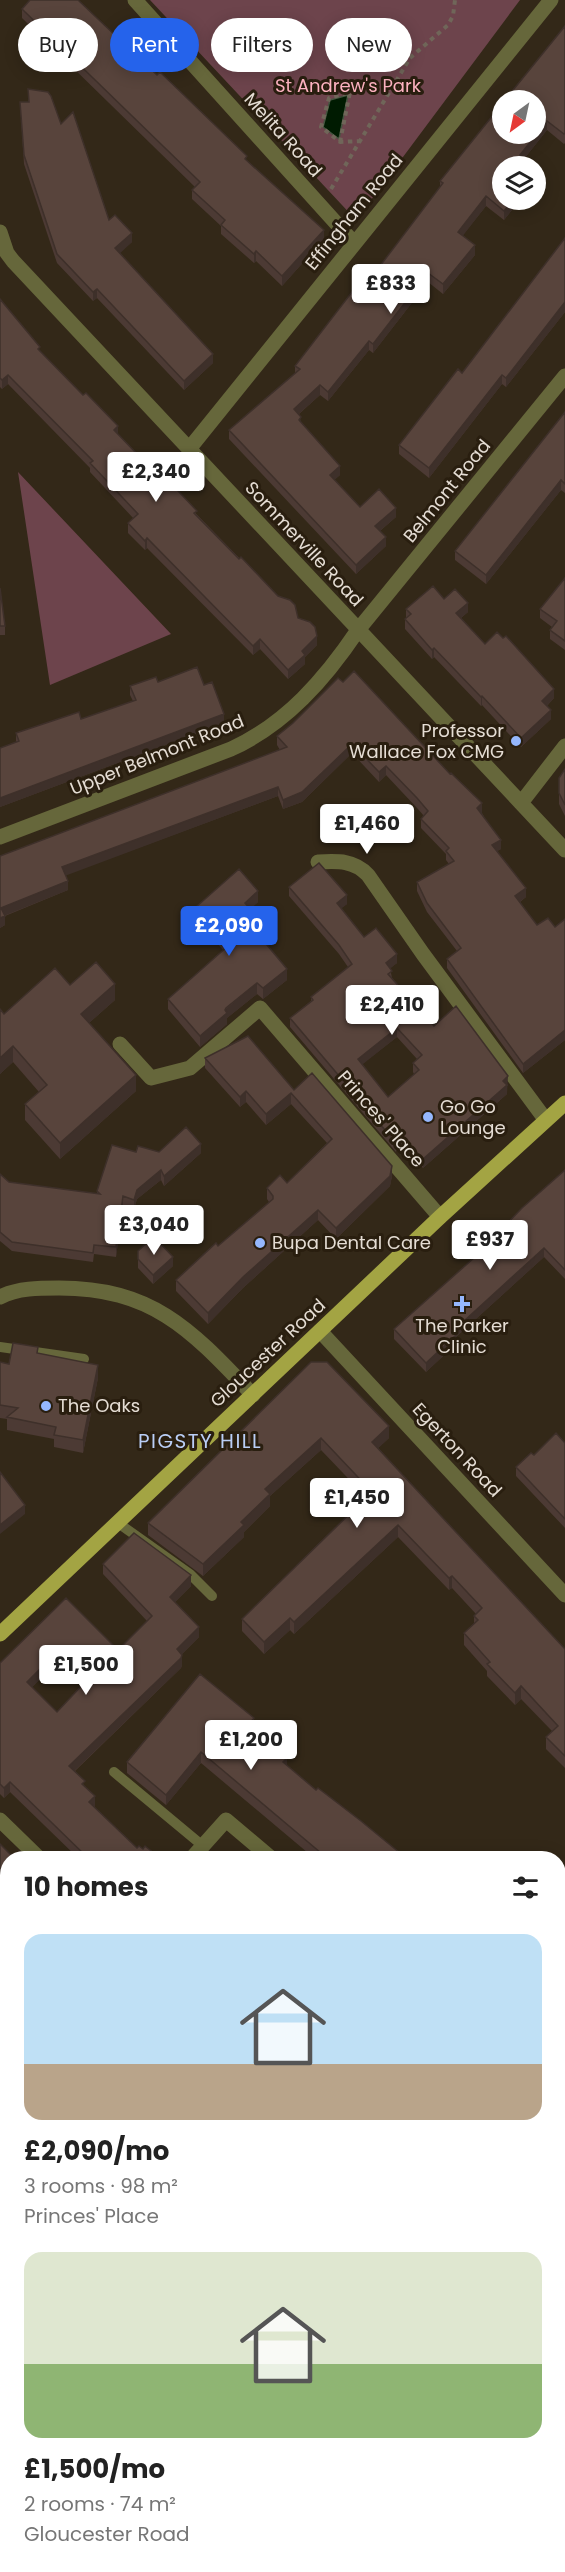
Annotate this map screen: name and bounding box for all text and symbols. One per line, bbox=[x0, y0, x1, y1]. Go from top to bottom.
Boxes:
chip: Buy bbox=[18, 18, 98, 72]
chip: Rent bbox=[110, 18, 199, 72]
chip: Filters bbox=[211, 18, 313, 72]
chip: New bbox=[325, 18, 412, 72]
park label: St Andrew's Park bbox=[275, 73, 422, 98]
street label: Melita Road bbox=[239, 87, 328, 182]
north arrow bbox=[492, 90, 546, 144]
map controls bbox=[492, 90, 546, 210]
street label: Effingham Road bbox=[299, 148, 408, 275]
button: layers bbox=[492, 156, 546, 210]
pin: £833 bbox=[355, 264, 427, 315]
text: £833 bbox=[366, 269, 416, 297]
street label: Belmont Road bbox=[397, 434, 496, 548]
pin: £2,340 bbox=[107, 452, 205, 503]
text: £2,340 bbox=[121, 457, 191, 485]
street label: Sommerville Road bbox=[240, 475, 369, 612]
street label: Upper Belmont Road bbox=[66, 708, 248, 801]
place label: Professor Wallace Fox CMG bbox=[349, 718, 504, 764]
marker: Professor Wallace Fox CMG bbox=[509, 734, 523, 748]
pin: £1,460 bbox=[318, 804, 416, 855]
text: £1,460 bbox=[334, 809, 400, 837]
pin: £2,090 bbox=[180, 906, 278, 957]
text: £2,090 bbox=[195, 911, 263, 939]
pin: £2,410 bbox=[343, 985, 441, 1036]
text: £2,410 bbox=[360, 990, 424, 1018]
street label: Princes' Place bbox=[332, 1065, 431, 1173]
place label: Go Go Lounge bbox=[440, 1094, 506, 1140]
marker: Go Go Lounge bbox=[421, 1110, 435, 1124]
pin: £3,040 bbox=[105, 1205, 203, 1256]
text: £3,040 bbox=[119, 1210, 189, 1238]
pin: £937 bbox=[454, 1220, 526, 1271]
text: £937 bbox=[466, 1225, 514, 1253]
place label: Bupa Dental Care bbox=[272, 1230, 431, 1255]
marker: Bupa Dental Care bbox=[253, 1236, 267, 1250]
street label: Gloucester Road bbox=[205, 1293, 331, 1413]
marker: The Parker Clinic bbox=[453, 1295, 471, 1313]
place label: The Parker Clinic bbox=[415, 1313, 509, 1359]
place label: The Oaks bbox=[58, 1393, 140, 1418]
street label: Egerton Road bbox=[407, 1397, 508, 1502]
marker: The Oaks bbox=[39, 1399, 53, 1413]
district label: PIGSTY HILL bbox=[138, 1427, 262, 1455]
pin: £1,450 bbox=[308, 1478, 406, 1529]
text: £1,450 bbox=[324, 1483, 390, 1511]
pin: £1,500 bbox=[37, 1645, 135, 1696]
text: £1,500 bbox=[53, 1650, 119, 1678]
pin: £1,200 bbox=[202, 1720, 300, 1771]
text: £1,200 bbox=[219, 1725, 283, 1753]
text: 10 homes bbox=[24, 1869, 148, 1905]
icon: filters bbox=[509, 1871, 542, 1904]
icon: home bbox=[229, 1973, 337, 2081]
text: £2,090/mo bbox=[24, 2133, 169, 2169]
text: 3 rooms · 98 m² bbox=[24, 2172, 178, 2200]
text: Princes' Place bbox=[24, 2202, 159, 2230]
icon: home bbox=[229, 2291, 337, 2399]
text: £1,500/mo bbox=[24, 2451, 165, 2487]
text: 2 rooms · 74 m² bbox=[24, 2490, 176, 2518]
text: Gloucester Road bbox=[24, 2520, 190, 2548]

